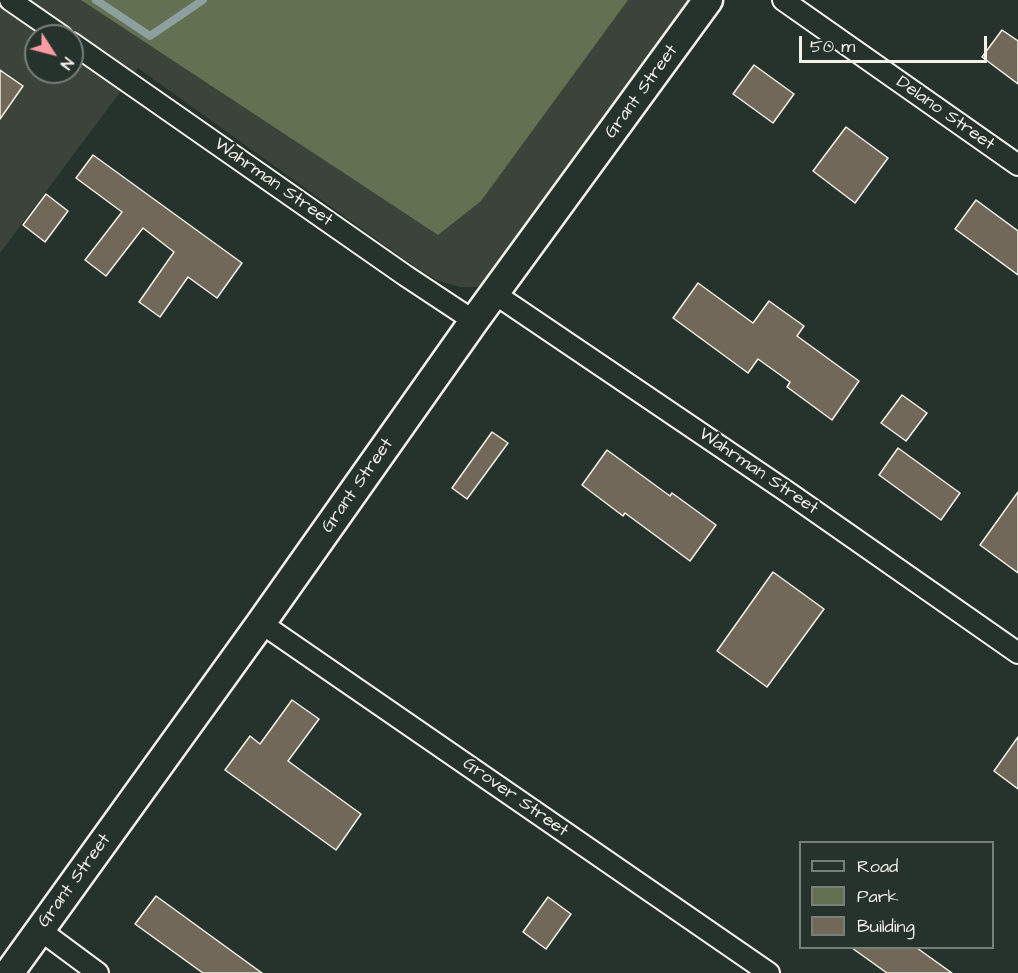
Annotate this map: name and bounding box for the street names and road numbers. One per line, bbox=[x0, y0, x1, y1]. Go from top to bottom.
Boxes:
street label: Grant Street bbox=[601, 41, 683, 143]
street label: Delano Street bbox=[892, 72, 998, 156]
street label: Wahrman Street bbox=[210, 134, 336, 232]
street label: Wahrman Street bbox=[694, 424, 822, 520]
street label: Grant Street bbox=[317, 435, 399, 537]
street label: Grover Street bbox=[458, 754, 572, 842]
street label: Grant Street bbox=[34, 830, 116, 932]

